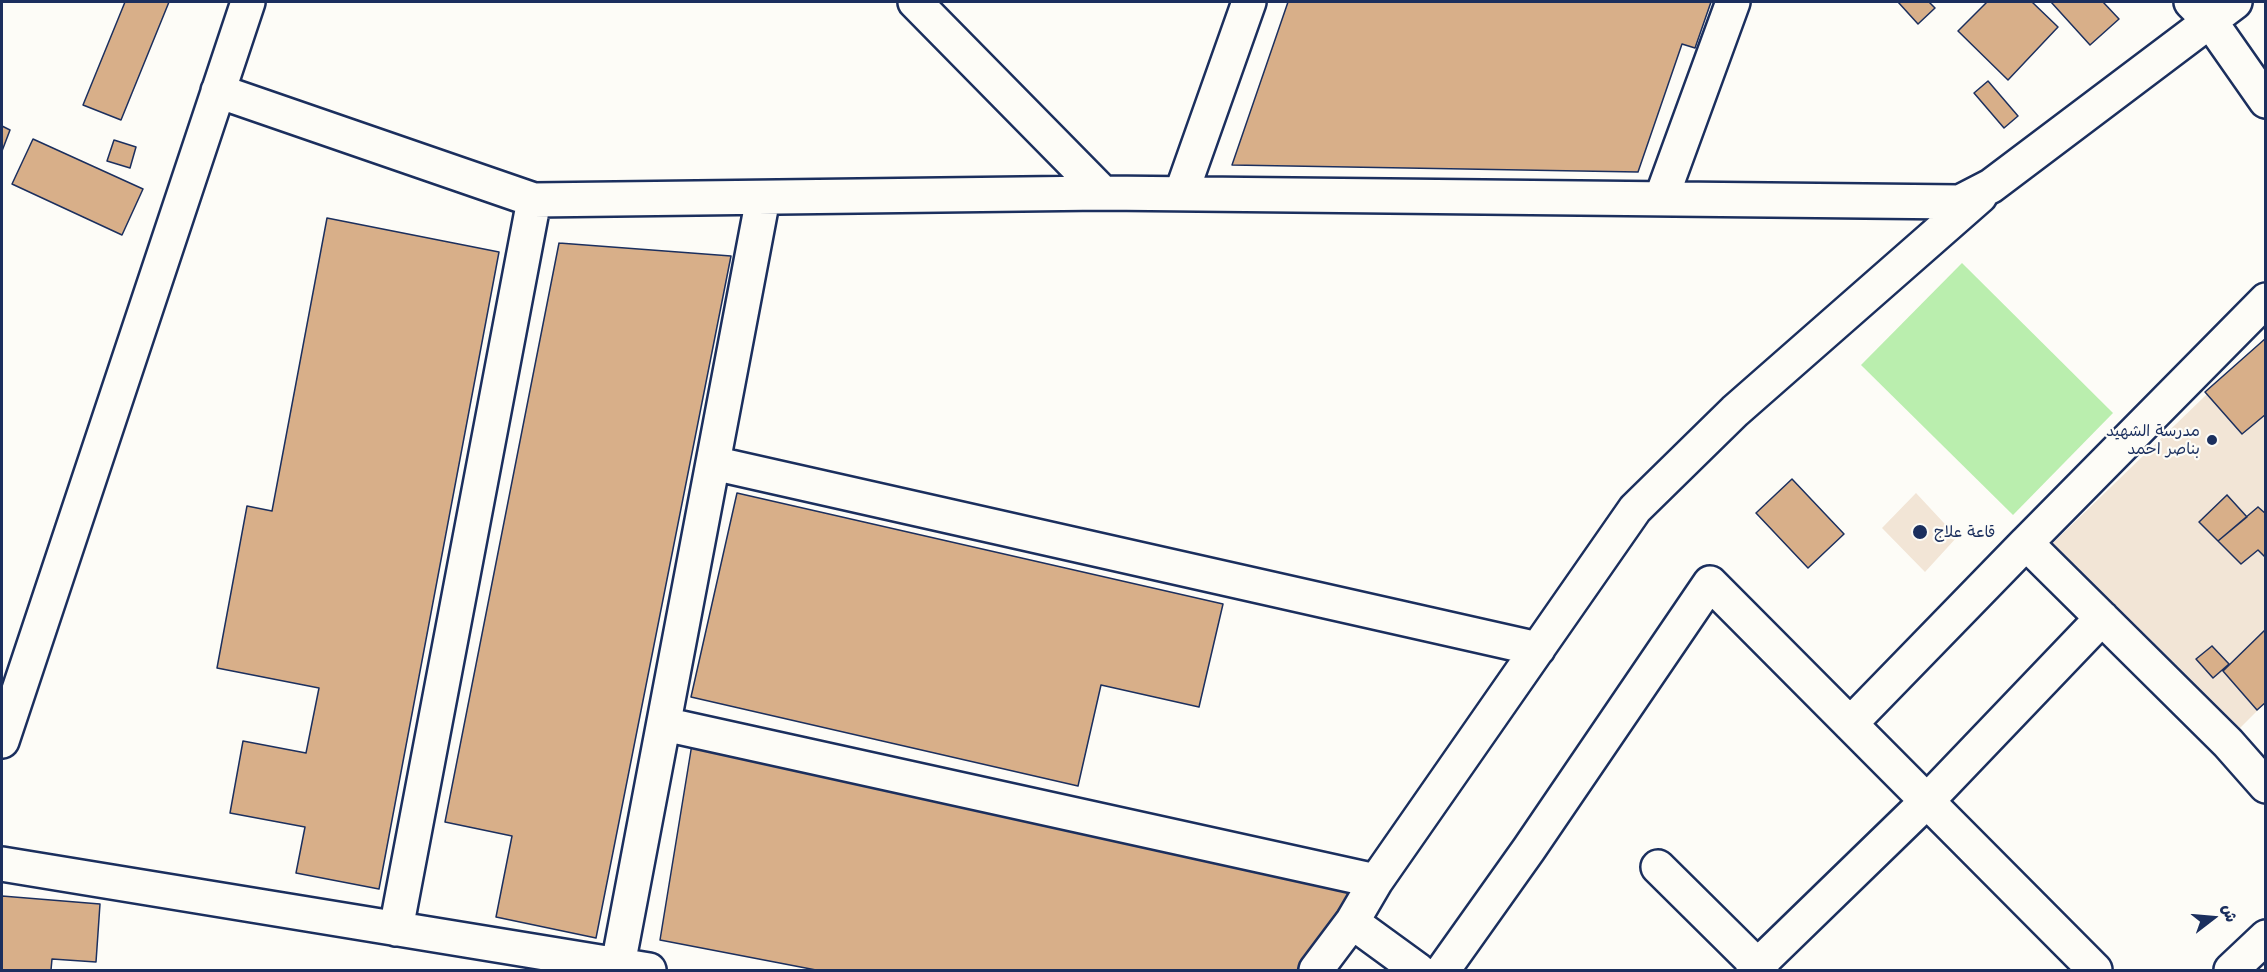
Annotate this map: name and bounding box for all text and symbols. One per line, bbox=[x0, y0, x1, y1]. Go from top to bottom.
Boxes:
place label: مدرسة الشهيد بناصر احمد bbox=[2106, 421, 2200, 459]
marker: مدرسة الشهيد بناصر احمد bbox=[2205, 433, 2219, 447]
place label: قاعة علاج bbox=[1934, 522, 1995, 542]
marker: قاعة علاج bbox=[1911, 523, 1929, 541]
north arrow bbox=[2183, 888, 2243, 948]
text: ش bbox=[2218, 902, 2243, 924]

